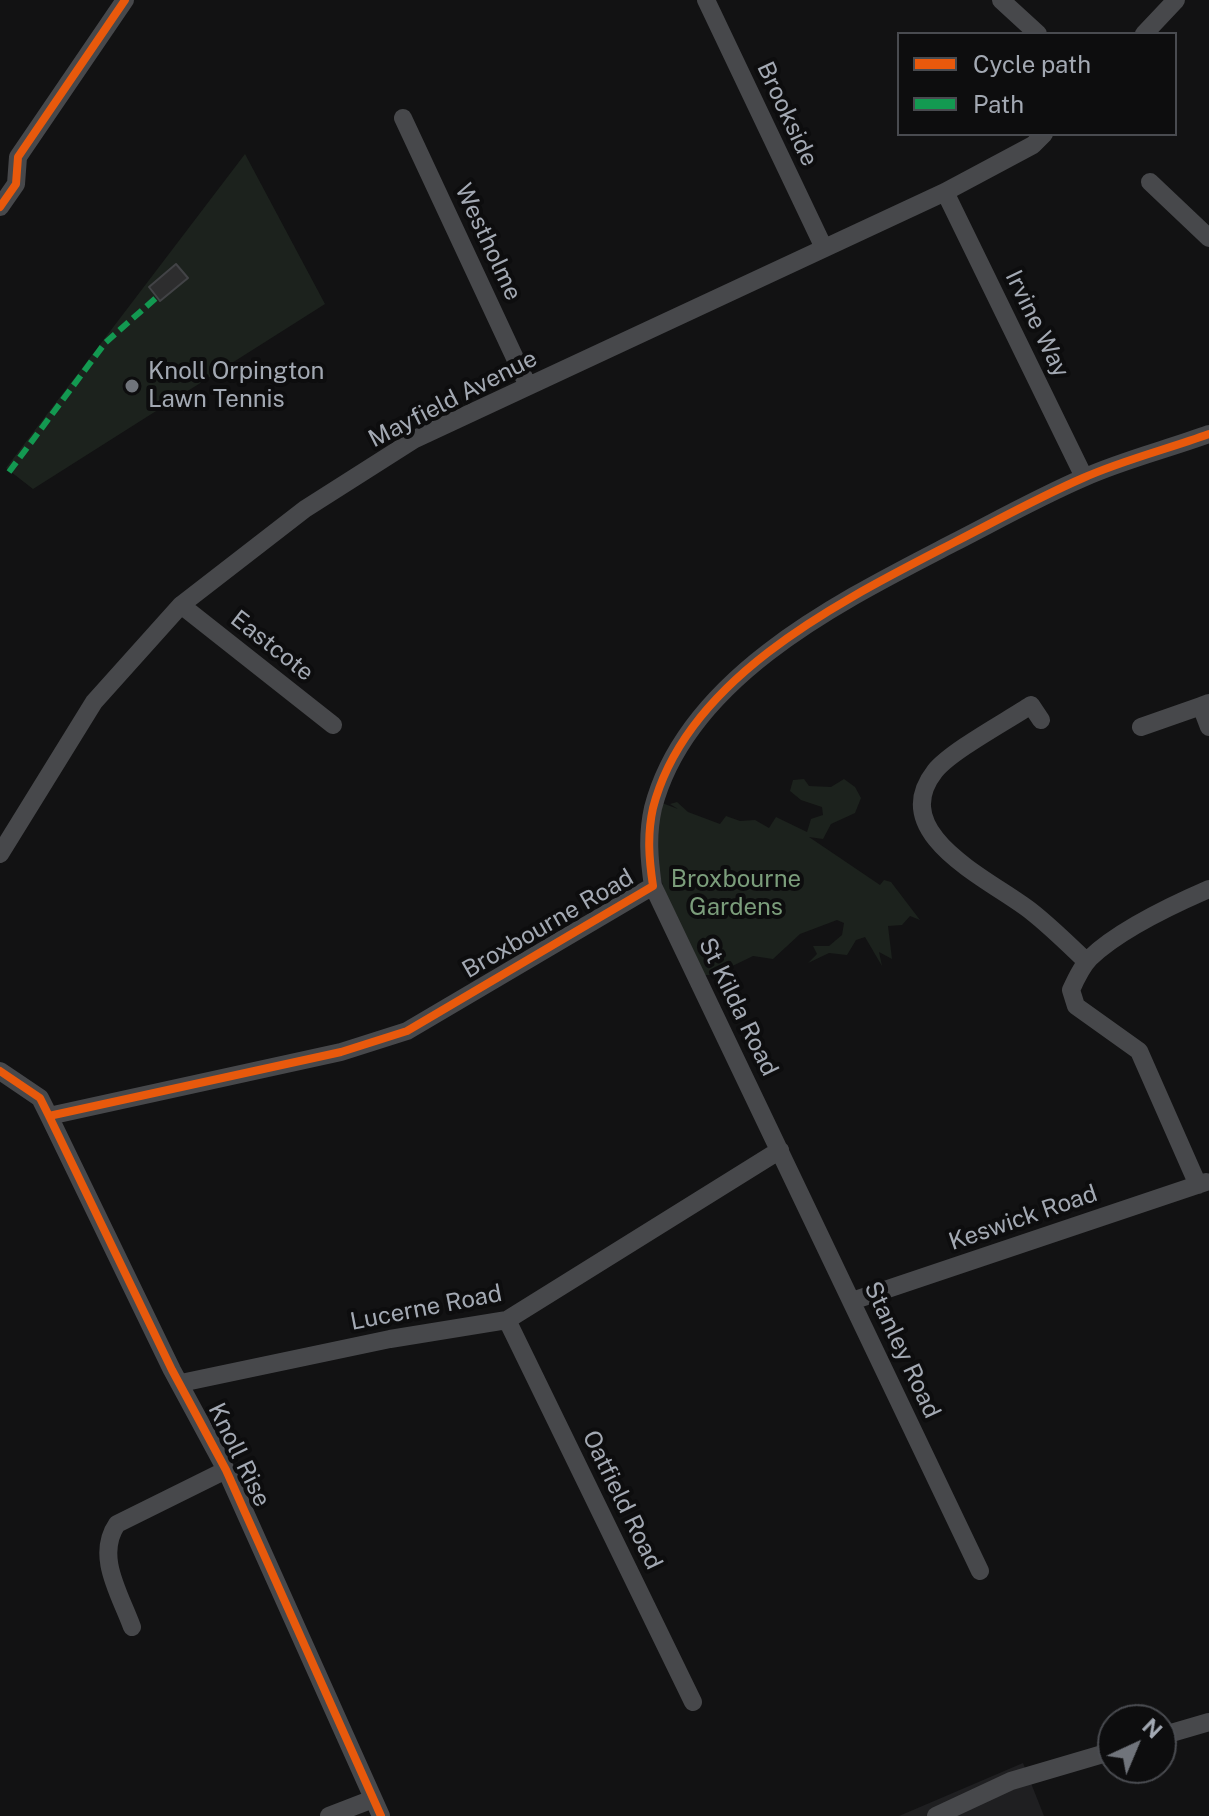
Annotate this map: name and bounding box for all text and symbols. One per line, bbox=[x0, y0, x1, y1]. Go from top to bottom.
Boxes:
legend bbox=[897, 32, 1177, 136]
text: Cycle path bbox=[973, 50, 1091, 78]
street label: Brookside bbox=[750, 57, 824, 171]
text: Path bbox=[973, 90, 1024, 118]
street label: Westholme bbox=[448, 179, 528, 305]
street label: Irvine Way bbox=[999, 266, 1075, 382]
street label: Mayfield Avenue bbox=[364, 344, 542, 454]
place label: Knoll Orpington Lawn Tennis bbox=[148, 358, 324, 414]
marker: Knoll Orpington Lawn Tennis bbox=[123, 377, 141, 395]
street label: Eastcote bbox=[225, 605, 319, 687]
street label: Broxbourne Road bbox=[457, 863, 639, 985]
park label: Broxbourne Gardens bbox=[671, 866, 801, 922]
street label: St Kilda Road bbox=[692, 933, 784, 1081]
street label: Keswick Road bbox=[945, 1179, 1101, 1257]
street label: Stanley Road bbox=[858, 1277, 946, 1423]
street label: Lucerne Road bbox=[348, 1279, 504, 1337]
street label: Knoll Rise bbox=[202, 1399, 276, 1511]
street label: Oatfield Road bbox=[576, 1426, 668, 1574]
north arrow bbox=[1097, 1704, 1177, 1784]
text: N bbox=[1137, 1713, 1168, 1744]

